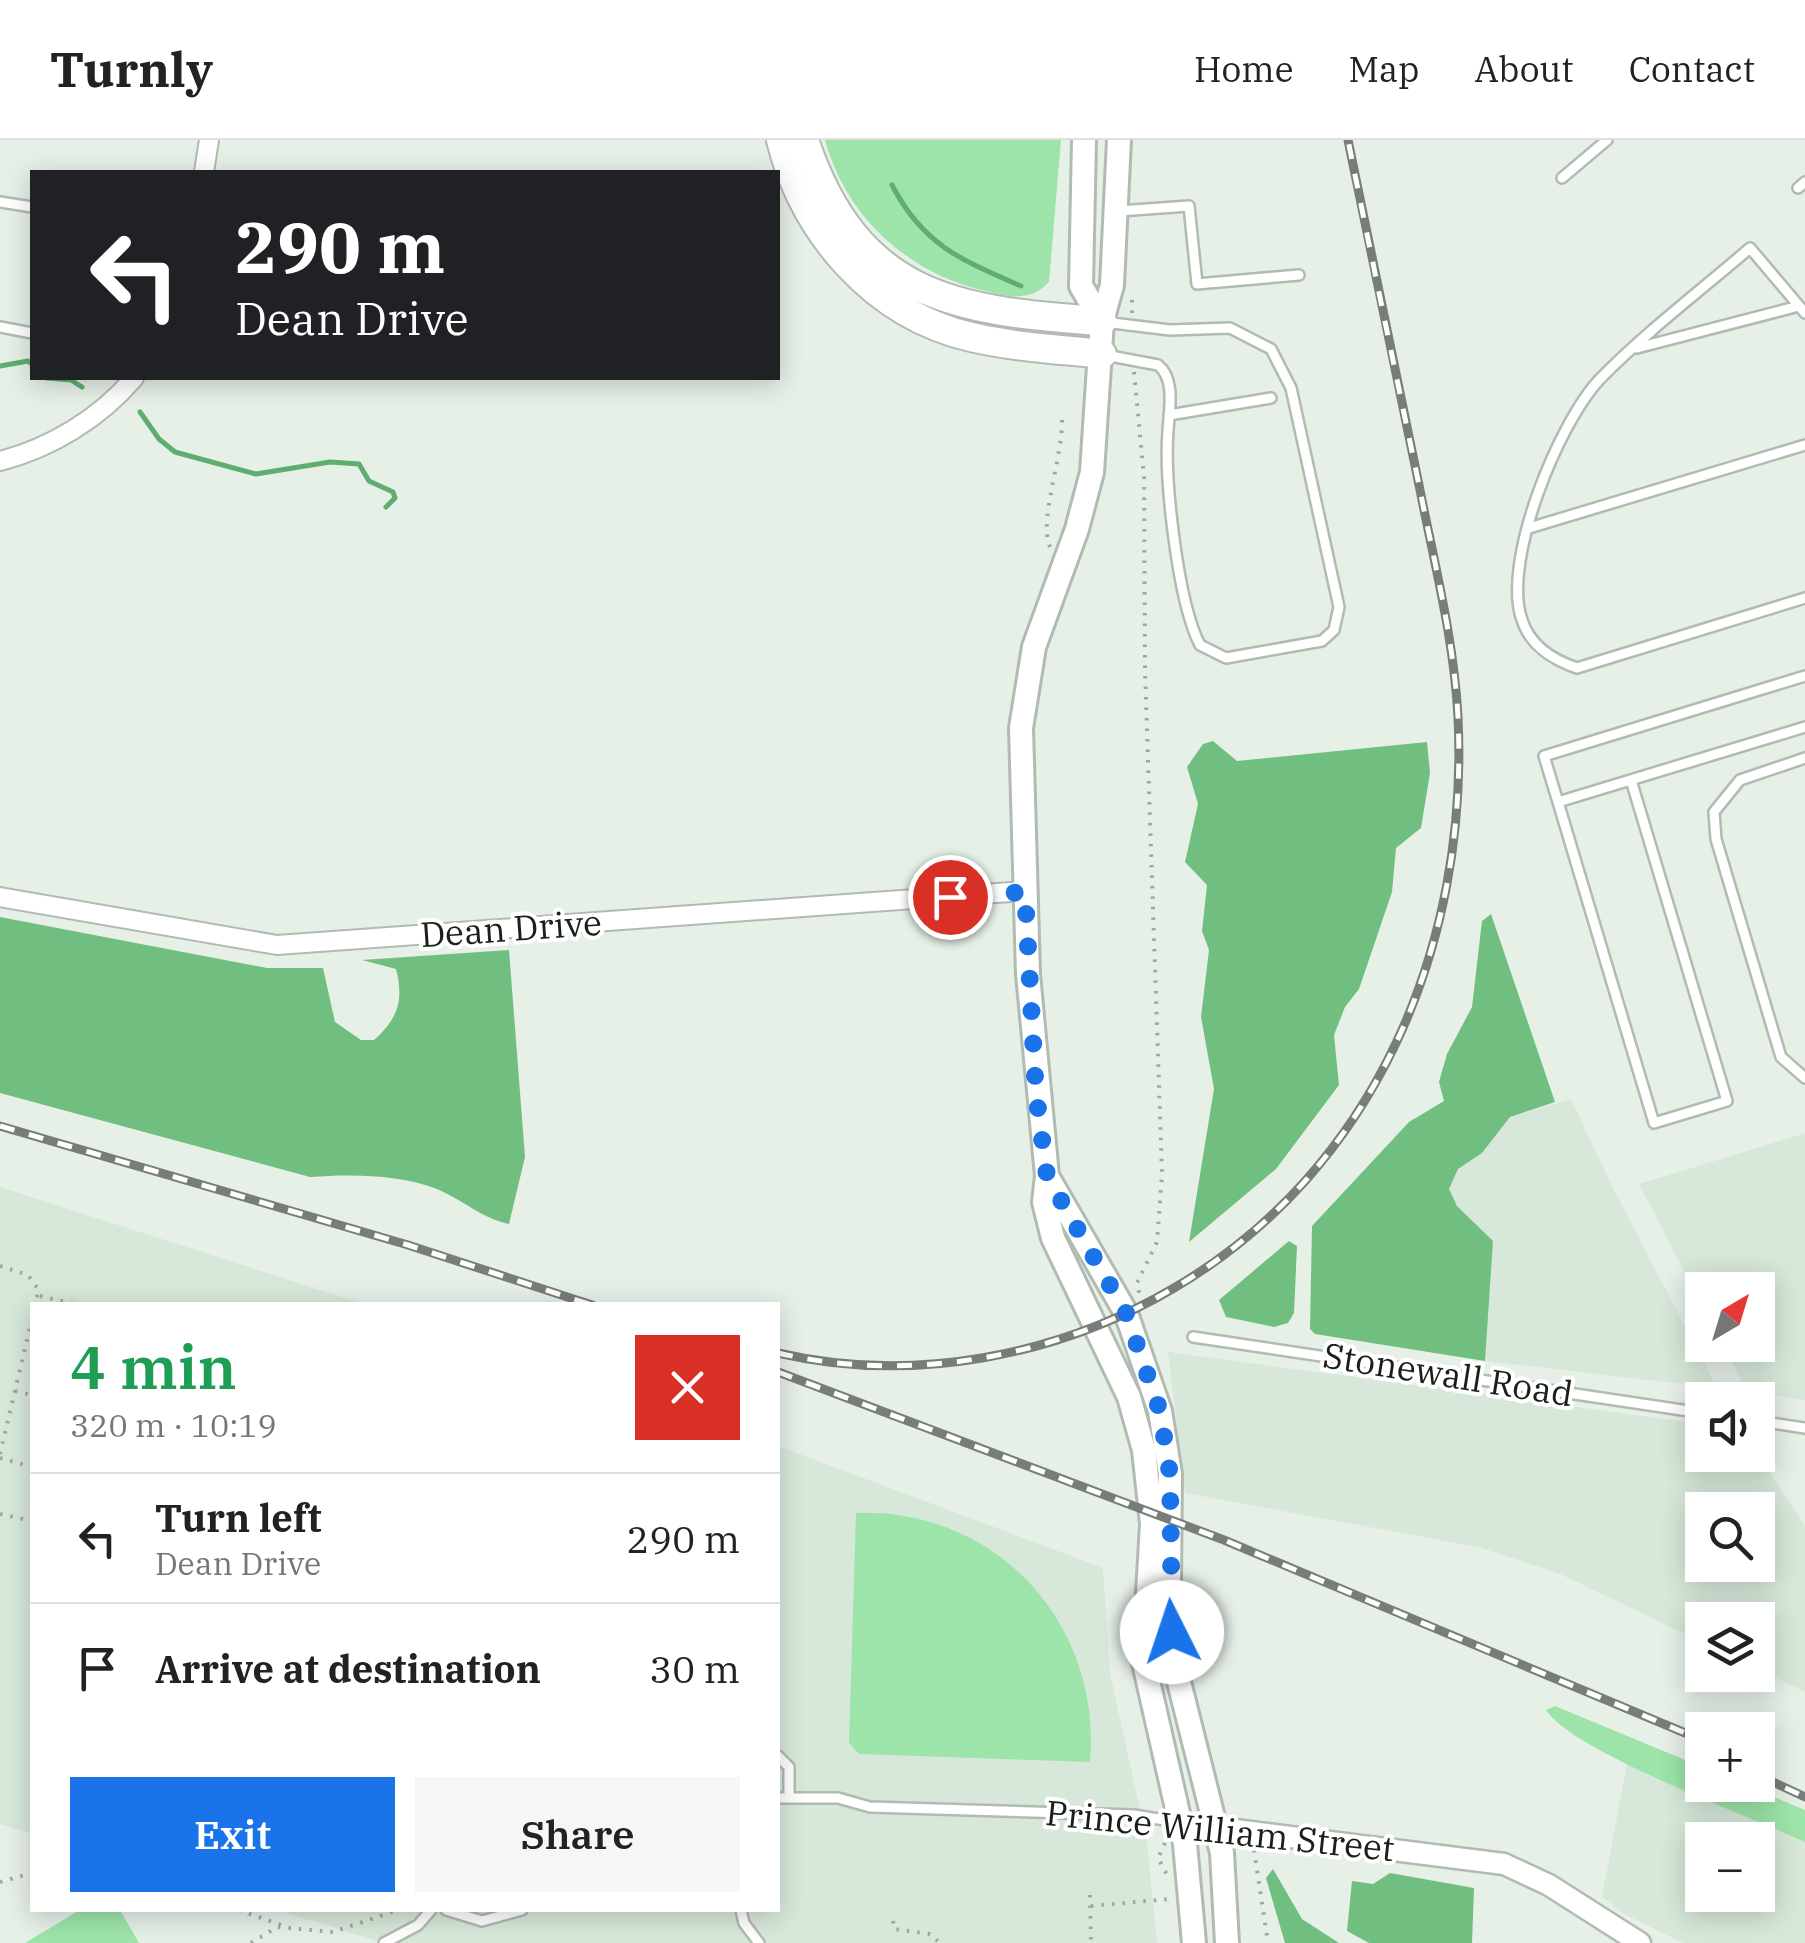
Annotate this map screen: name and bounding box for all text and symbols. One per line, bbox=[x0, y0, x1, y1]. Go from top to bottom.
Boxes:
text: Turnly bbox=[50, 38, 213, 100]
text: Home bbox=[1194, 46, 1293, 92]
text: Map bbox=[1348, 46, 1420, 92]
text: About bbox=[1475, 46, 1574, 92]
text: Contact bbox=[1629, 46, 1755, 92]
text: 290 m bbox=[235, 201, 445, 292]
icon: left bbox=[70, 210, 200, 340]
text: Dean Drive bbox=[235, 289, 469, 347]
pin bbox=[908, 855, 993, 940]
icon: arrive bbox=[923, 870, 978, 925]
street label: Dean Drive bbox=[419, 899, 603, 957]
north arrow bbox=[1685, 1272, 1775, 1362]
map controls bbox=[1685, 1272, 1775, 1912]
text: 4 min bbox=[70, 1327, 237, 1406]
street label: Stonewall Road bbox=[1320, 1332, 1576, 1416]
button: close bbox=[635, 1335, 740, 1440]
button: sound bbox=[1685, 1382, 1775, 1472]
text: 320 m · 10:19 bbox=[70, 1404, 277, 1446]
button: search bbox=[1685, 1492, 1775, 1582]
text: Turn left bbox=[155, 1493, 322, 1542]
icon: left bbox=[70, 1511, 125, 1566]
text: 290 m bbox=[627, 1514, 740, 1563]
text: Dean Drive bbox=[155, 1542, 321, 1584]
position arrow bbox=[1120, 1580, 1224, 1684]
button: layers bbox=[1685, 1602, 1775, 1692]
icon: arrive bbox=[70, 1641, 125, 1696]
text: Arrive at destination bbox=[155, 1644, 541, 1693]
text: 30 m bbox=[649, 1644, 740, 1693]
button: + bbox=[1685, 1712, 1775, 1802]
button: Exit bbox=[70, 1777, 395, 1892]
button: Share bbox=[415, 1777, 740, 1892]
street label: Prince William Street bbox=[1043, 1789, 1397, 1871]
button: − bbox=[1685, 1822, 1775, 1912]

